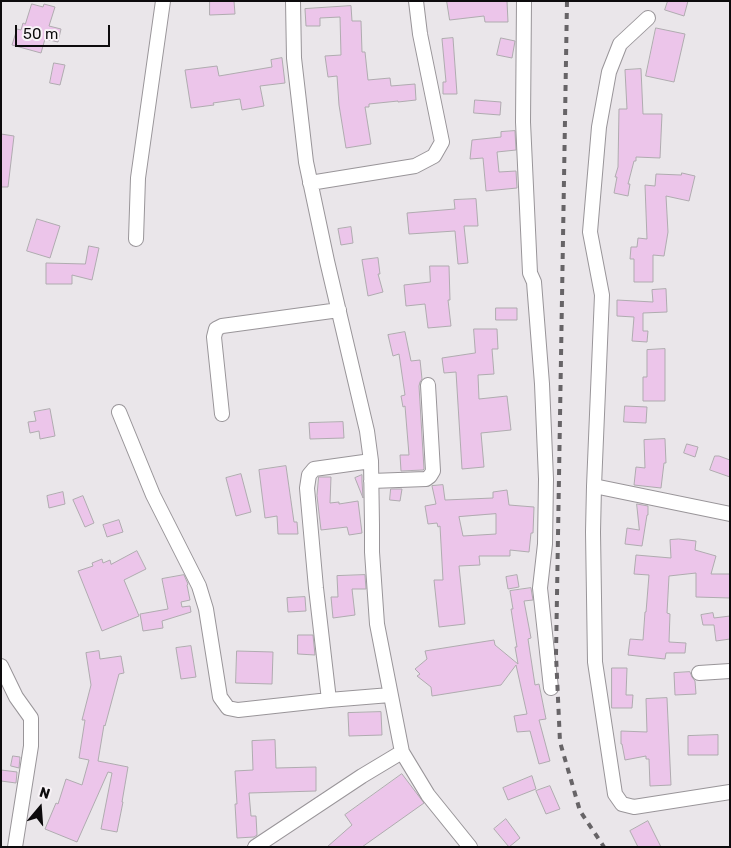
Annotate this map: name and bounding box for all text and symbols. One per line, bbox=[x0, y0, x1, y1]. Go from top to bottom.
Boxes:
scale bar bbox=[18, 15, 112, 47]
text: 50 m bbox=[23, 25, 58, 43]
north arrow bbox=[15, 783, 65, 833]
text: N bbox=[37, 784, 52, 803]

